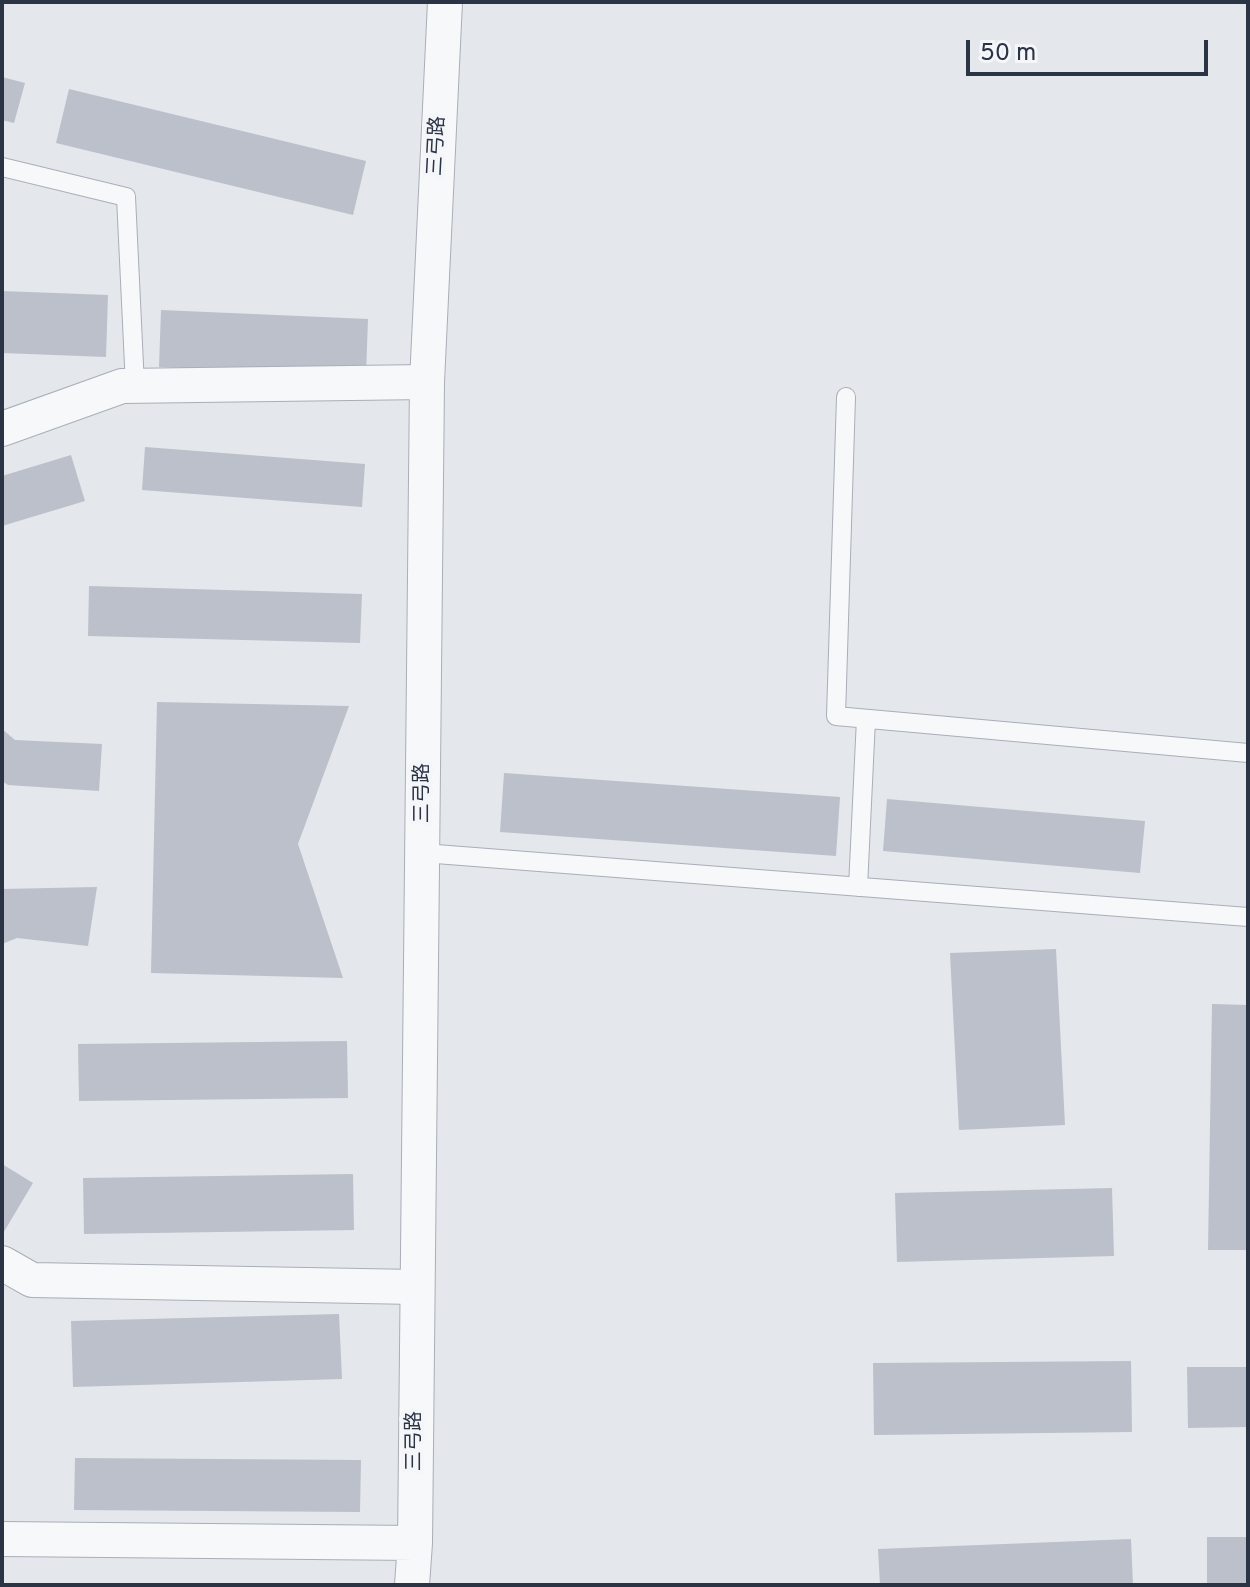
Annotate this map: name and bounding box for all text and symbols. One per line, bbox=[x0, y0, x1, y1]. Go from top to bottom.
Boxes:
scale bar bbox=[970, 24, 1212, 74]
text: 50 m bbox=[980, 39, 1036, 69]
street label: 三弓路 bbox=[424, 115, 452, 177]
street label: 三弓路 bbox=[412, 763, 436, 823]
street label: 三弓路 bbox=[404, 1411, 428, 1471]

